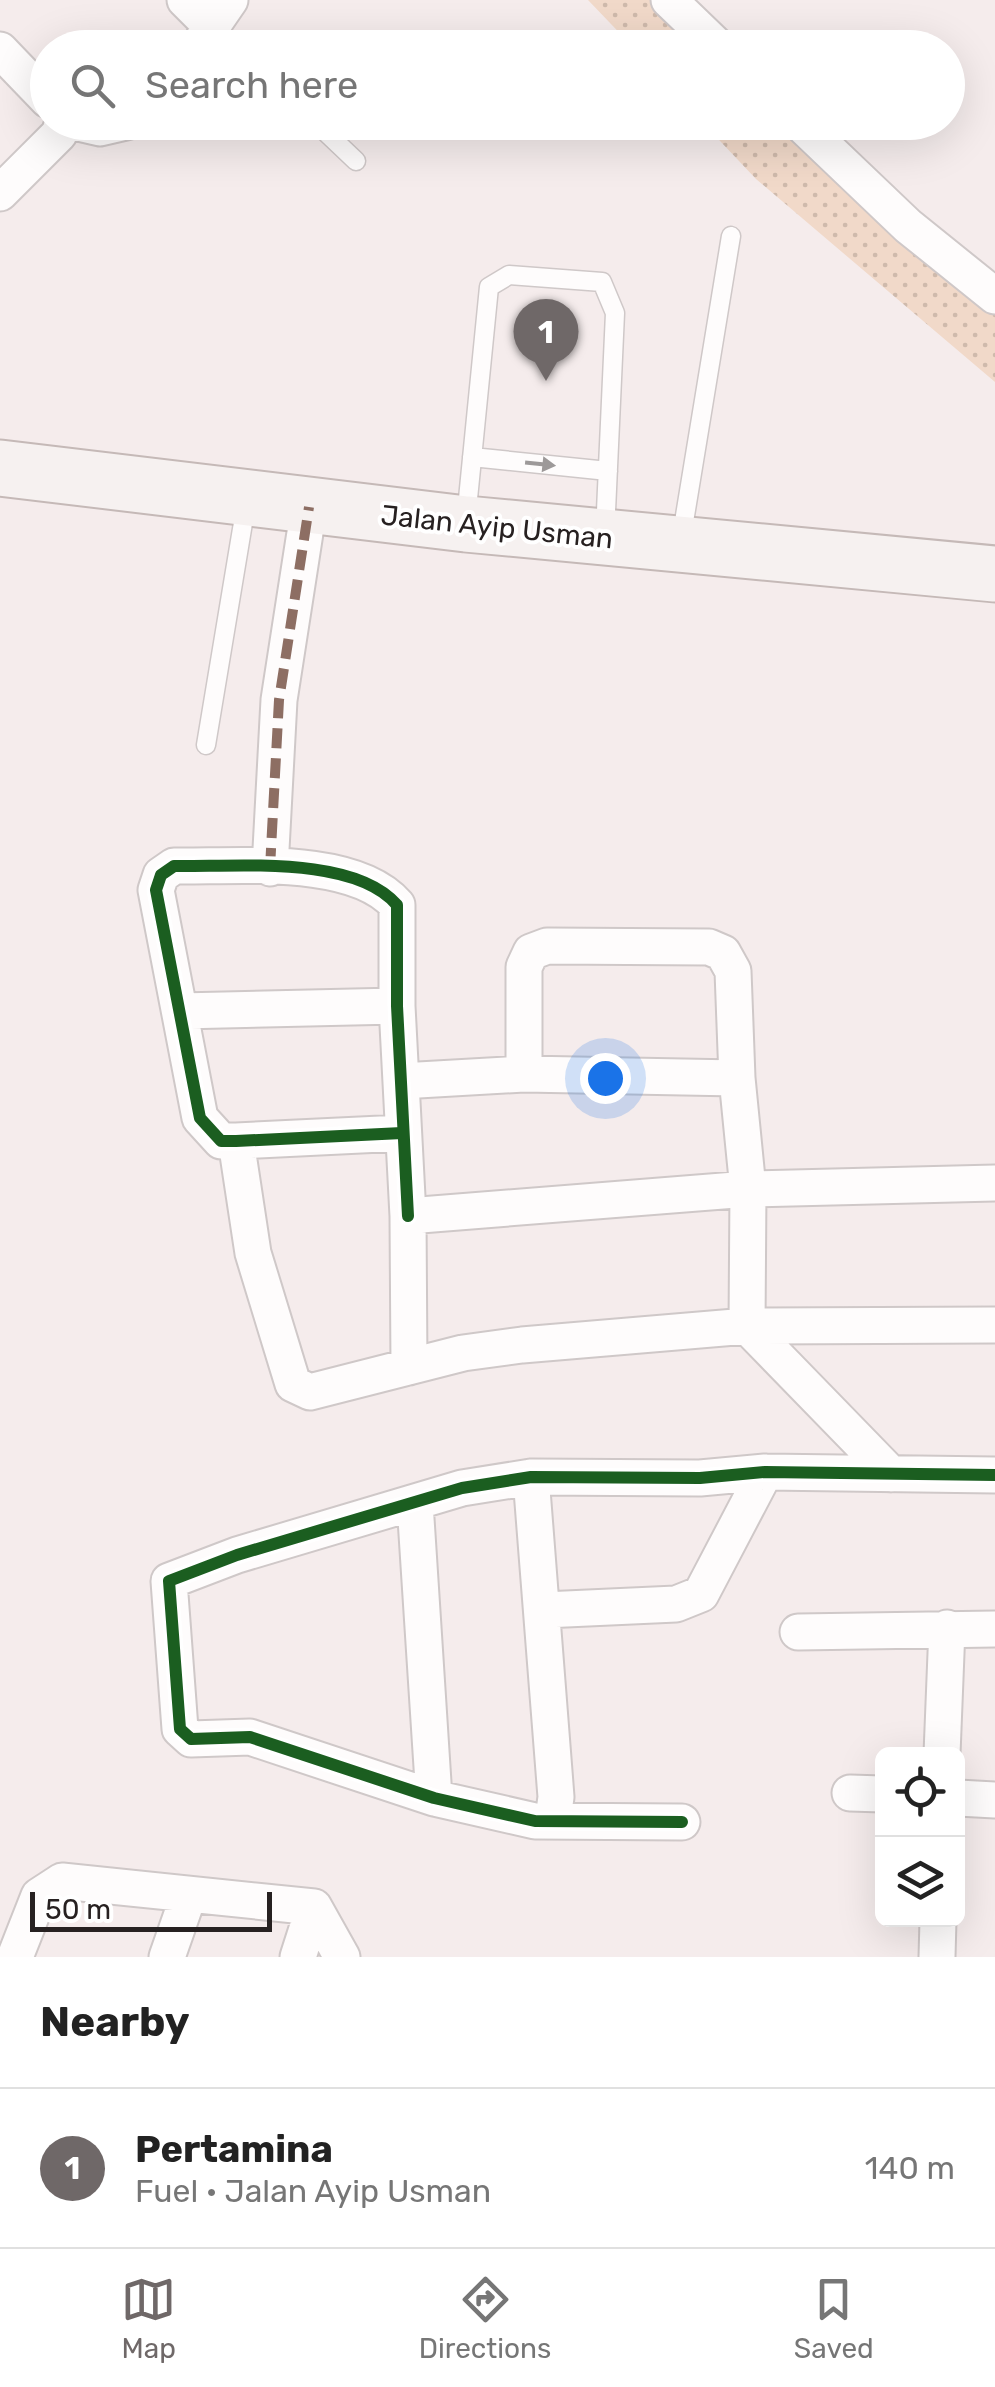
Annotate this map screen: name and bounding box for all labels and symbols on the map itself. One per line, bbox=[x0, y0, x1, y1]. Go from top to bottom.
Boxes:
pin: 1 bbox=[514, 298, 578, 381]
one-way arrow bbox=[524, 456, 556, 472]
street label: Jalan Ayip Usman bbox=[379, 498, 615, 556]
your location bbox=[580, 1053, 631, 1104]
scale bar bbox=[30, 1887, 272, 1932]

